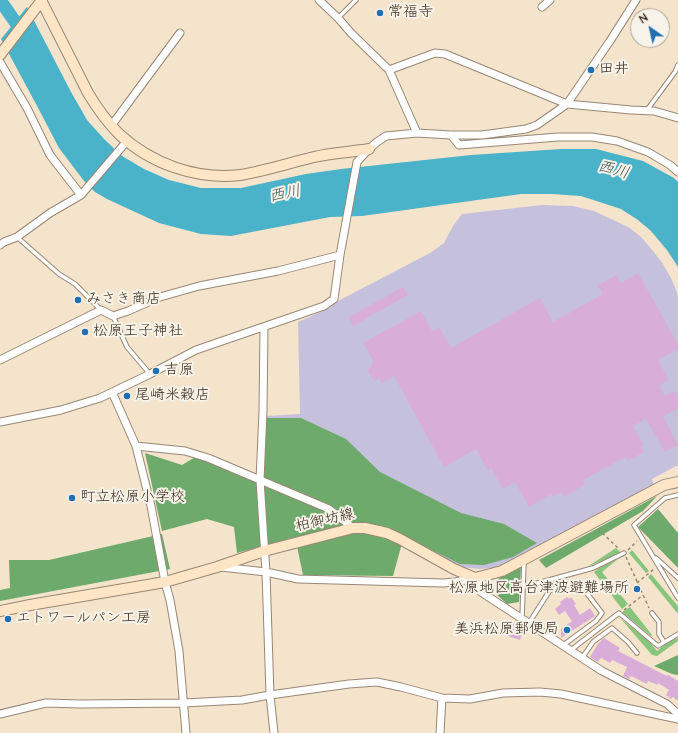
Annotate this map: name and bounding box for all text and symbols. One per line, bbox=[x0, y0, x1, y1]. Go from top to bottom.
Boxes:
place label: 常福寺 bbox=[388, 4, 433, 22]
marker: 常福寺 bbox=[375, 8, 385, 18]
north arrow bbox=[630, 8, 670, 48]
text: N bbox=[637, 10, 651, 27]
place label: 田井 bbox=[599, 61, 629, 79]
marker: 田井 bbox=[586, 65, 596, 75]
water label: 西川 bbox=[595, 158, 631, 184]
water label: 西川 bbox=[267, 182, 303, 208]
place label: みさき商店 bbox=[86, 291, 161, 309]
marker: みさき商店 bbox=[73, 295, 83, 305]
place label: 松原王子神社 bbox=[93, 323, 183, 341]
marker: 松原王子神社 bbox=[80, 327, 90, 337]
place label: 吉原 bbox=[164, 362, 194, 380]
marker: 吉原 bbox=[151, 366, 161, 376]
place label: 尾崎米穀店 bbox=[135, 387, 210, 405]
marker: 尾崎米穀店 bbox=[122, 391, 132, 401]
place label: 町立松原小学校 bbox=[80, 489, 185, 507]
marker: 町立松原小学校 bbox=[67, 493, 77, 503]
street label: 柏御坊線 bbox=[294, 505, 356, 537]
place label: 松原地区高台津波避難場所 bbox=[449, 580, 629, 598]
marker: 松原地区高台津波避難場所 bbox=[632, 584, 642, 594]
place label: エトワールパン工房 bbox=[16, 610, 151, 628]
marker: エトワールパン工房 bbox=[3, 614, 13, 624]
place label: 美浜松原郵便局 bbox=[454, 621, 559, 639]
marker: 美浜松原郵便局 bbox=[562, 625, 572, 635]

